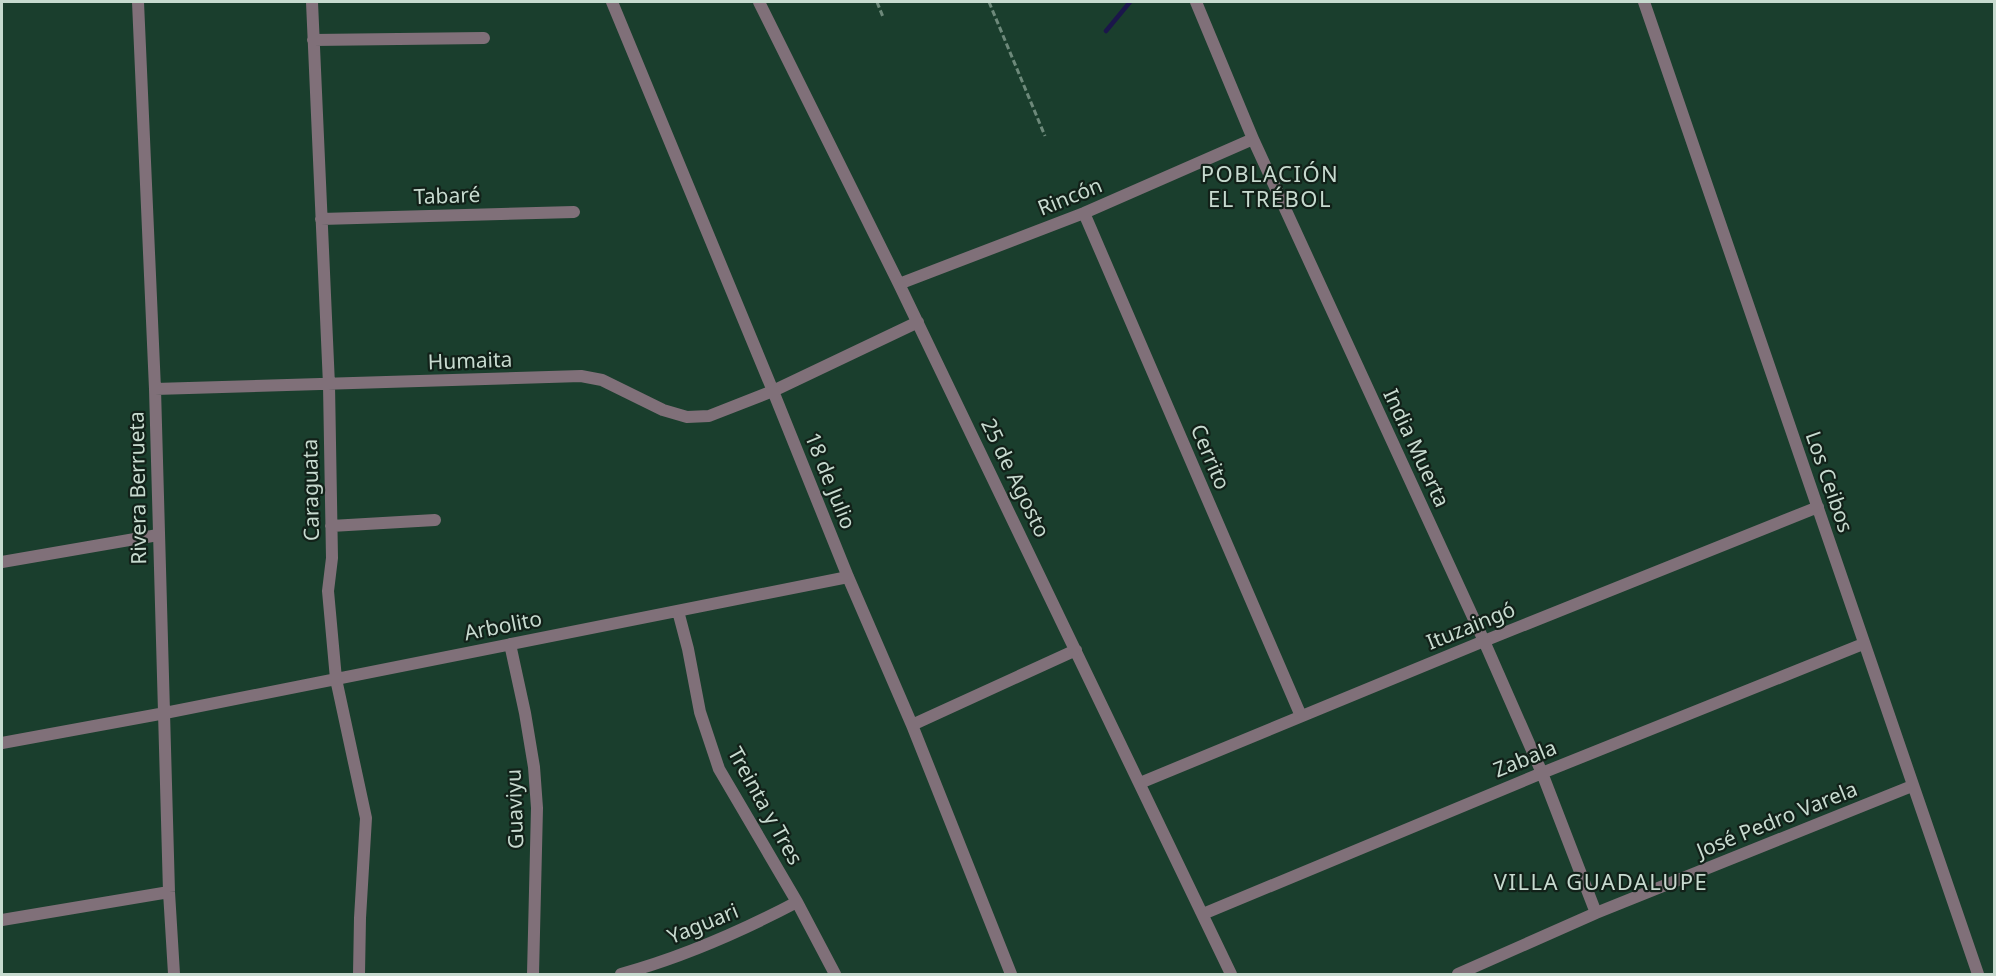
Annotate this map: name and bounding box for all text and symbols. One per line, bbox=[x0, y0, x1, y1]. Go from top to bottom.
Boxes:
district label: POBLACIÓN EL TRÉBOL bbox=[1201, 158, 1339, 213]
street label: Rincón bbox=[1033, 170, 1106, 222]
street label: Tabaré bbox=[413, 180, 481, 210]
street label: Humaita bbox=[427, 345, 513, 375]
street label: India Muerta bbox=[1377, 384, 1457, 511]
street label: Rivera Berrueta bbox=[122, 411, 152, 565]
street label: 25 de Agosto bbox=[975, 413, 1057, 542]
street label: Cerrito bbox=[1185, 420, 1237, 493]
street label: Los Ceibos bbox=[1800, 427, 1860, 536]
street label: 18 de Julio bbox=[799, 428, 863, 533]
street label: Caraguata bbox=[295, 439, 325, 541]
street label: Ituzaingó bbox=[1422, 595, 1519, 656]
street label: Arbolito bbox=[461, 604, 544, 646]
street label: Zabala bbox=[1489, 733, 1560, 783]
street label: Treinta y Tres bbox=[722, 741, 810, 870]
street label: Guaviyu bbox=[499, 769, 529, 849]
street label: José Pedro Varela bbox=[1690, 774, 1861, 865]
district label: VILLA GUADALUPE bbox=[1494, 866, 1708, 896]
street label: Yaguari bbox=[663, 896, 742, 950]

